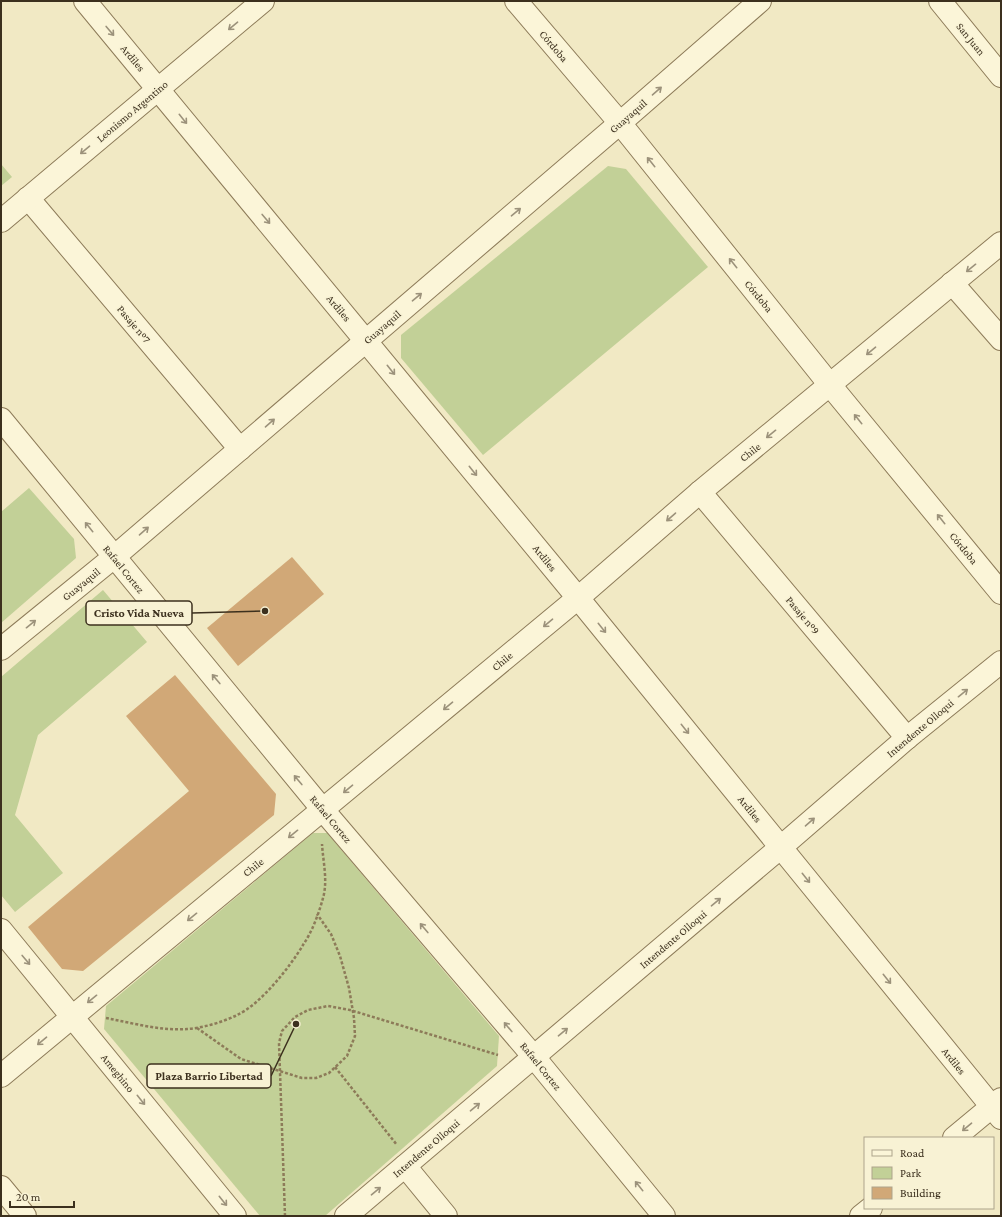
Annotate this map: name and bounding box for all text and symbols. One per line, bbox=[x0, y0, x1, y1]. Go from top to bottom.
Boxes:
street label: San Juan bbox=[953, 20, 988, 58]
one-way arrow bbox=[227, 22, 238, 31]
one-way arrow bbox=[106, 26, 115, 36]
street label: Córdoba bbox=[537, 28, 571, 64]
street label: Ardiles bbox=[119, 42, 147, 74]
street label: Leonismo Argentino bbox=[94, 77, 171, 145]
one-way arrow bbox=[652, 86, 662, 96]
street label: Guayaquil bbox=[607, 97, 650, 136]
one-way arrow bbox=[178, 113, 187, 124]
one-way arrow bbox=[81, 145, 91, 154]
one-way arrow bbox=[647, 156, 656, 167]
one-way arrow bbox=[511, 208, 521, 217]
one-way arrow bbox=[261, 213, 270, 224]
one-way arrow bbox=[728, 258, 737, 269]
one-way arrow bbox=[965, 263, 976, 272]
street label: Córdoba bbox=[743, 278, 775, 314]
street label: Ardiles bbox=[325, 292, 353, 324]
one-way arrow bbox=[412, 292, 422, 301]
street label: Pasaje nº7 bbox=[114, 303, 153, 346]
street label: Guayaquil bbox=[361, 308, 404, 347]
one-way arrow bbox=[866, 347, 876, 356]
one-way arrow bbox=[387, 365, 395, 376]
one-way arrow bbox=[854, 414, 863, 424]
one-way arrow bbox=[265, 419, 275, 428]
one-way arrow bbox=[766, 429, 776, 438]
street label: Chile bbox=[737, 440, 763, 464]
one-way arrow bbox=[469, 466, 478, 476]
one-way arrow bbox=[666, 513, 676, 522]
one-way arrow bbox=[936, 514, 945, 525]
one-way arrow bbox=[85, 521, 94, 532]
one-way arrow bbox=[138, 527, 149, 536]
street label: Córdoba bbox=[948, 530, 980, 566]
street label: Ardiles bbox=[531, 542, 559, 574]
street label: Rafael Cortez bbox=[101, 543, 147, 596]
street label: Guayaquil bbox=[60, 565, 103, 604]
street label: Pasaje nº9 bbox=[783, 594, 822, 637]
callout: Cristo Vida Nueva bbox=[86, 601, 192, 625]
text: Cristo Vida Nueva bbox=[94, 606, 184, 620]
one-way arrow bbox=[543, 618, 553, 627]
one-way arrow bbox=[26, 620, 37, 628]
one-way arrow bbox=[598, 623, 607, 634]
street label: Chile bbox=[489, 649, 515, 673]
one-way arrow bbox=[211, 674, 220, 685]
one-way arrow bbox=[958, 688, 968, 697]
street label: Intendente Olloqui bbox=[884, 696, 957, 760]
one-way arrow bbox=[443, 702, 453, 711]
one-way arrow bbox=[680, 724, 689, 735]
one-way arrow bbox=[294, 774, 303, 785]
one-way arrow bbox=[343, 785, 353, 794]
street label: Rafael Cortez bbox=[308, 793, 354, 845]
street label: Ardiles bbox=[736, 793, 764, 825]
one-way arrow bbox=[805, 817, 816, 826]
one-way arrow bbox=[288, 830, 298, 839]
street label: Chile bbox=[240, 855, 266, 879]
one-way arrow bbox=[801, 872, 810, 883]
one-way arrow bbox=[711, 898, 721, 907]
street label: Intendente Olloqui bbox=[637, 907, 710, 971]
one-way arrow bbox=[187, 912, 198, 921]
one-way arrow bbox=[420, 923, 429, 933]
one-way arrow bbox=[21, 954, 30, 965]
one-way arrow bbox=[883, 973, 892, 984]
one-way arrow bbox=[86, 995, 97, 1003]
one-way arrow bbox=[504, 1022, 513, 1033]
one-way arrow bbox=[558, 1027, 569, 1036]
one-way arrow bbox=[37, 1036, 48, 1045]
street label: Rafael Cortez bbox=[518, 1040, 564, 1093]
street label: Ardiles bbox=[940, 1045, 968, 1077]
street label: Ameghino bbox=[98, 1052, 137, 1095]
callout: Plaza Barrio Libertad bbox=[147, 1064, 271, 1088]
text: Plaza Barrio Libertad bbox=[155, 1069, 263, 1083]
one-way arrow bbox=[136, 1095, 145, 1105]
one-way arrow bbox=[469, 1102, 480, 1111]
street label: Intendente Olloqui bbox=[390, 1116, 463, 1180]
one-way arrow bbox=[961, 1123, 972, 1132]
legend bbox=[864, 1137, 994, 1209]
text: Road bbox=[900, 1146, 925, 1160]
text: Park bbox=[900, 1166, 922, 1180]
one-way arrow bbox=[634, 1180, 643, 1191]
scale bar bbox=[10, 1183, 74, 1209]
one-way arrow bbox=[370, 1186, 381, 1195]
text: Building bbox=[900, 1186, 941, 1200]
text: 20 m bbox=[16, 1190, 41, 1204]
one-way arrow bbox=[218, 1195, 227, 1206]

